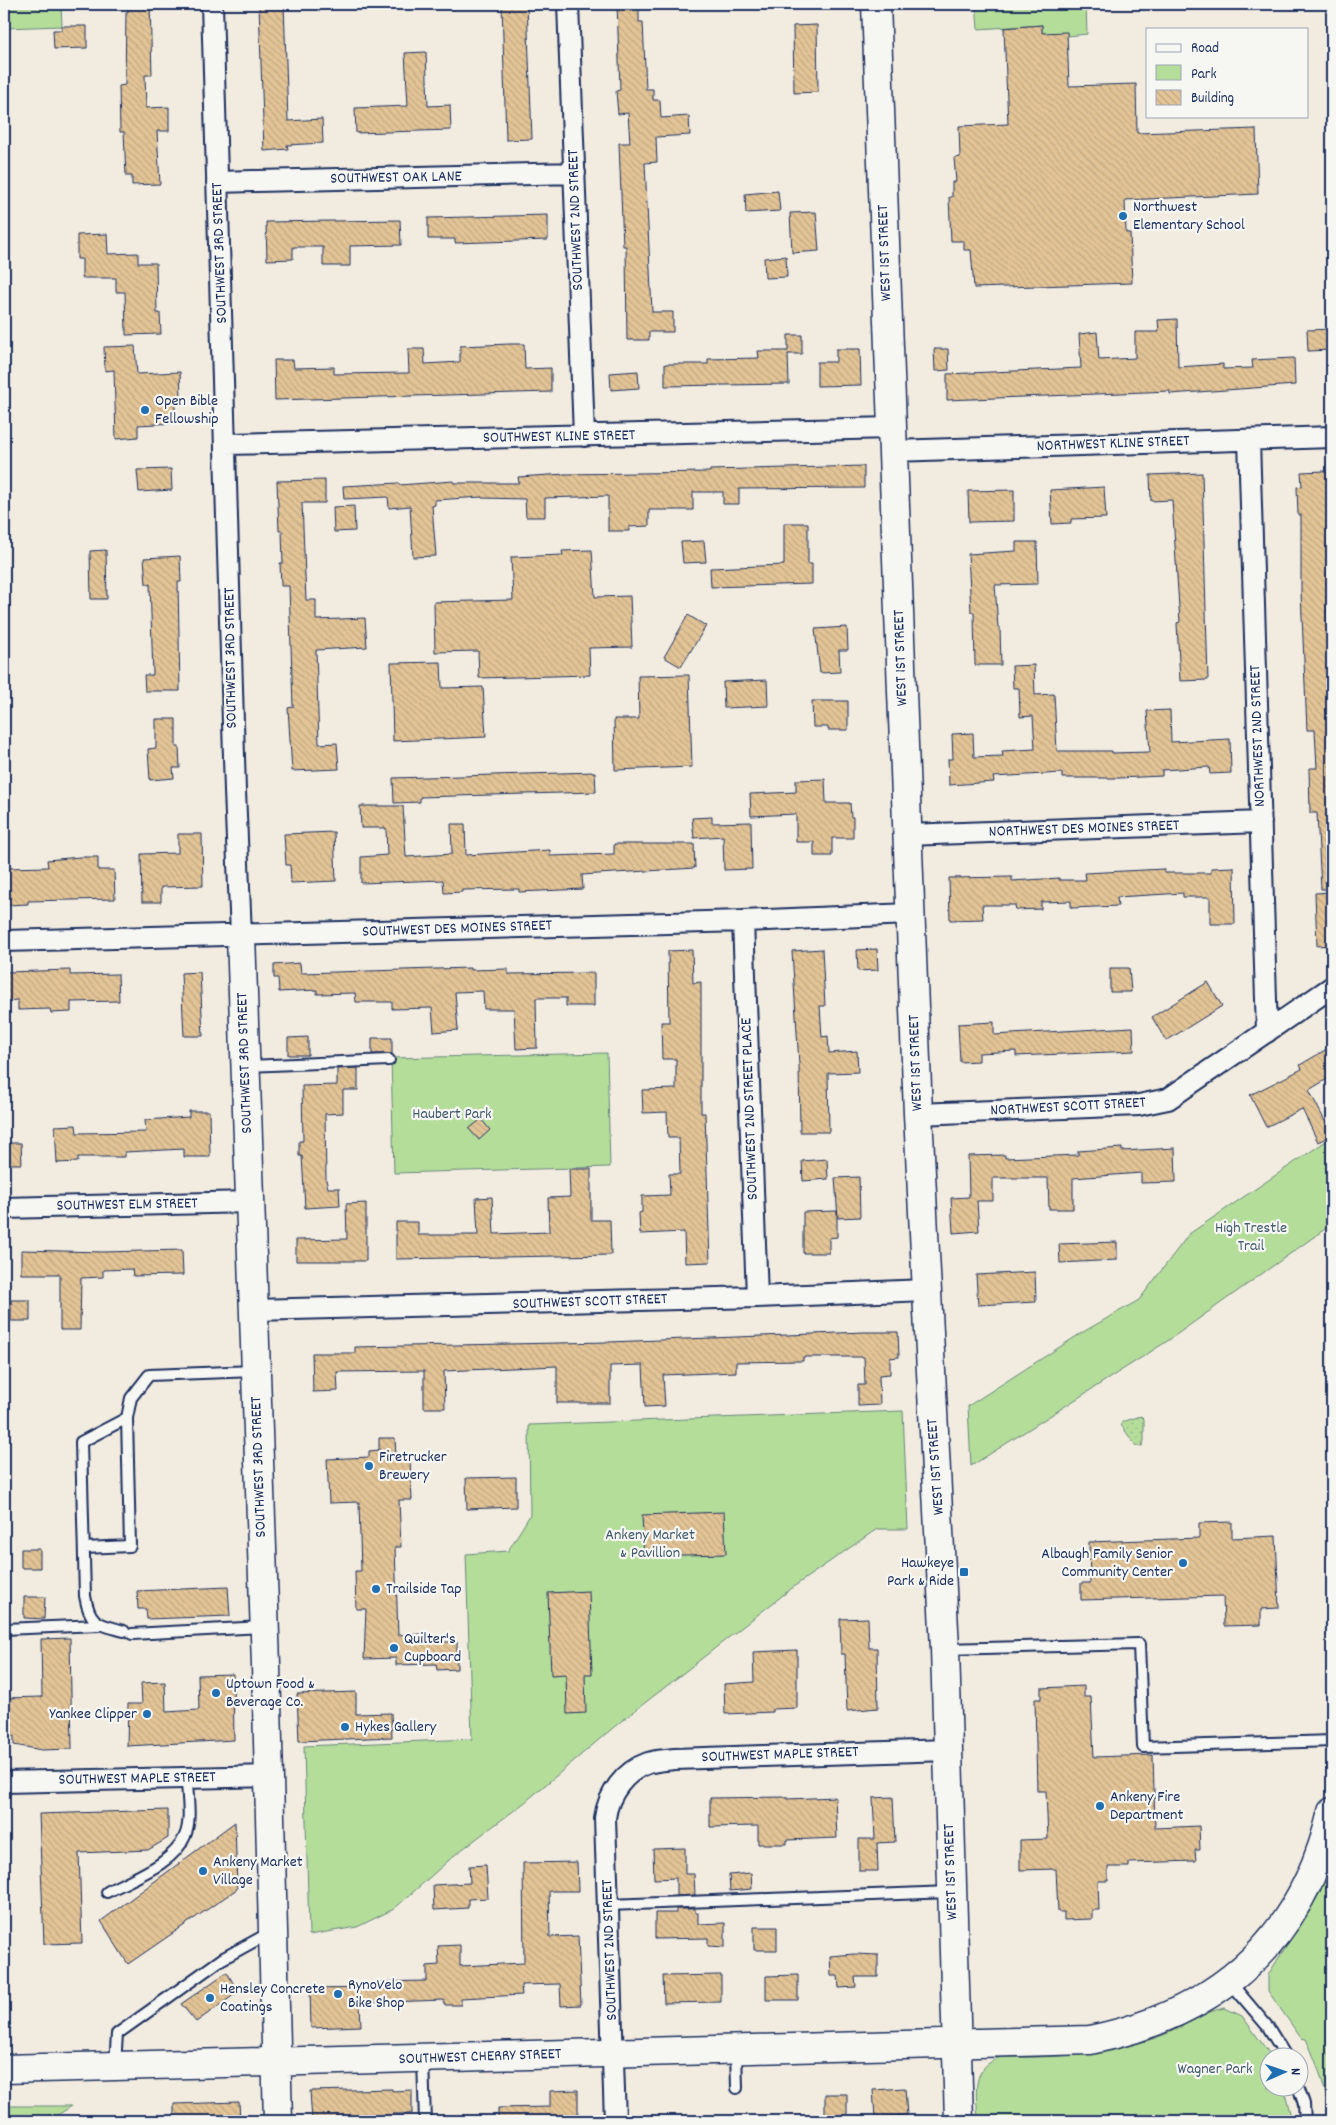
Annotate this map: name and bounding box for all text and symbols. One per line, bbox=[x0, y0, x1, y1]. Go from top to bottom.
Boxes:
legend bbox=[1146, 28, 1308, 118]
text: Road bbox=[1191, 38, 1219, 60]
text: Park bbox=[1191, 64, 1217, 86]
text: Building bbox=[1191, 88, 1234, 110]
street label: SOUTHWEST 2ND STREET bbox=[562, 148, 590, 291]
street label: SOUTHWEST OAK LANE bbox=[330, 165, 463, 191]
street label: SOUTHWEST 3RD STREET bbox=[206, 181, 234, 324]
place label: Northwest Elementary School bbox=[1133, 196, 1245, 237]
street label: WEST 1ST STREET bbox=[872, 204, 898, 302]
marker: Northwest Elementary School bbox=[1117, 210, 1129, 222]
place label: Open Bible Fellowship bbox=[155, 390, 219, 431]
marker: Open Bible Fellowship bbox=[139, 404, 151, 416]
street label: SOUTHWEST KLINE STREET bbox=[483, 424, 636, 450]
street label: NORTHWEST KLINE STREET bbox=[1036, 430, 1190, 458]
street label: SOUTHWEST 3RD STREET bbox=[218, 587, 244, 729]
street label: WEST 1ST STREET bbox=[888, 609, 914, 707]
street label: NORTHWEST 2ND STREET bbox=[1244, 664, 1272, 807]
street label: NORTHWEST DES MOINES STREET bbox=[988, 814, 1180, 844]
street label: SOUTHWEST DES MOINES STREET bbox=[362, 914, 553, 944]
street label: SOUTHWEST 3RD STREET bbox=[231, 991, 259, 1134]
street label: WEST 1ST STREET bbox=[903, 1014, 929, 1112]
street label: SOUTHWEST 2ND STREET PLACE bbox=[735, 1017, 765, 1201]
street label: NORTHWEST SCOTT STREET bbox=[990, 1091, 1147, 1123]
park label: Haubert Park bbox=[412, 1103, 492, 1126]
street label: SOUTHWEST ELM STREET bbox=[56, 1192, 198, 1218]
park label: High Trestle Trail bbox=[1215, 1217, 1287, 1258]
street label: SOUTHWEST SCOTT STREET bbox=[512, 1288, 668, 1316]
street label: SOUTHWEST 3RD STREET bbox=[245, 1395, 273, 1538]
street label: WEST 1ST STREET bbox=[921, 1418, 951, 1516]
place label: Firetrucker Brewery bbox=[379, 1446, 447, 1487]
marker: Firetrucker Brewery bbox=[363, 1460, 375, 1472]
park label: Ankeny Market & Pavillion bbox=[605, 1524, 695, 1565]
place label: Albaugh Family Senior Community Center bbox=[1041, 1543, 1173, 1584]
place label: Hawkeye Park & Ride bbox=[887, 1552, 954, 1593]
marker: Albaugh Family Senior Community Center bbox=[1177, 1557, 1189, 1569]
marker: Hawkeye Park & Ride bbox=[958, 1566, 970, 1578]
place label: Trailside Tap bbox=[386, 1578, 462, 1601]
marker: Trailside Tap bbox=[370, 1583, 382, 1595]
place label: Quilter's Cupboard bbox=[404, 1628, 461, 1669]
marker: Quilter's Cupboard bbox=[388, 1642, 400, 1654]
place label: Uptown Food & Beverage Co. bbox=[226, 1673, 315, 1714]
marker: Uptown Food & Beverage Co. bbox=[210, 1687, 222, 1699]
place label: Yankee Clipper bbox=[50, 1703, 137, 1726]
marker: Yankee Clipper bbox=[141, 1708, 153, 1720]
place label: Hykes Gallery bbox=[355, 1716, 437, 1739]
marker: Hykes Gallery bbox=[339, 1721, 351, 1733]
street label: SOUTHWEST MAPLE STREET bbox=[701, 1741, 860, 1769]
street label: SOUTHWEST MAPLE STREET bbox=[58, 1766, 216, 1792]
place label: Ankeny Fire Department bbox=[1110, 1786, 1183, 1827]
marker: Ankeny Fire Department bbox=[1094, 1800, 1106, 1812]
street label: WEST 1ST STREET bbox=[938, 1823, 964, 1921]
place label: Ankeny Market Village bbox=[213, 1851, 303, 1892]
marker: Ankeny Market Village bbox=[197, 1865, 209, 1877]
street label: SOUTHWEST 2ND STREET bbox=[596, 1878, 624, 2021]
place label: RynoVelo Bike Shop bbox=[348, 1974, 405, 2015]
place label: Hensley Concrete Coatings bbox=[220, 1978, 325, 2019]
marker: RynoVelo Bike Shop bbox=[332, 1988, 344, 2000]
marker: Hensley Concrete Coatings bbox=[204, 1992, 216, 2004]
street label: SOUTHWEST CHERRY STREET bbox=[398, 2043, 562, 2071]
north arrow bbox=[1258, 2048, 1308, 2098]
park label: Wagner Park bbox=[1178, 2058, 1253, 2081]
text: N bbox=[1285, 2068, 1305, 2076]

